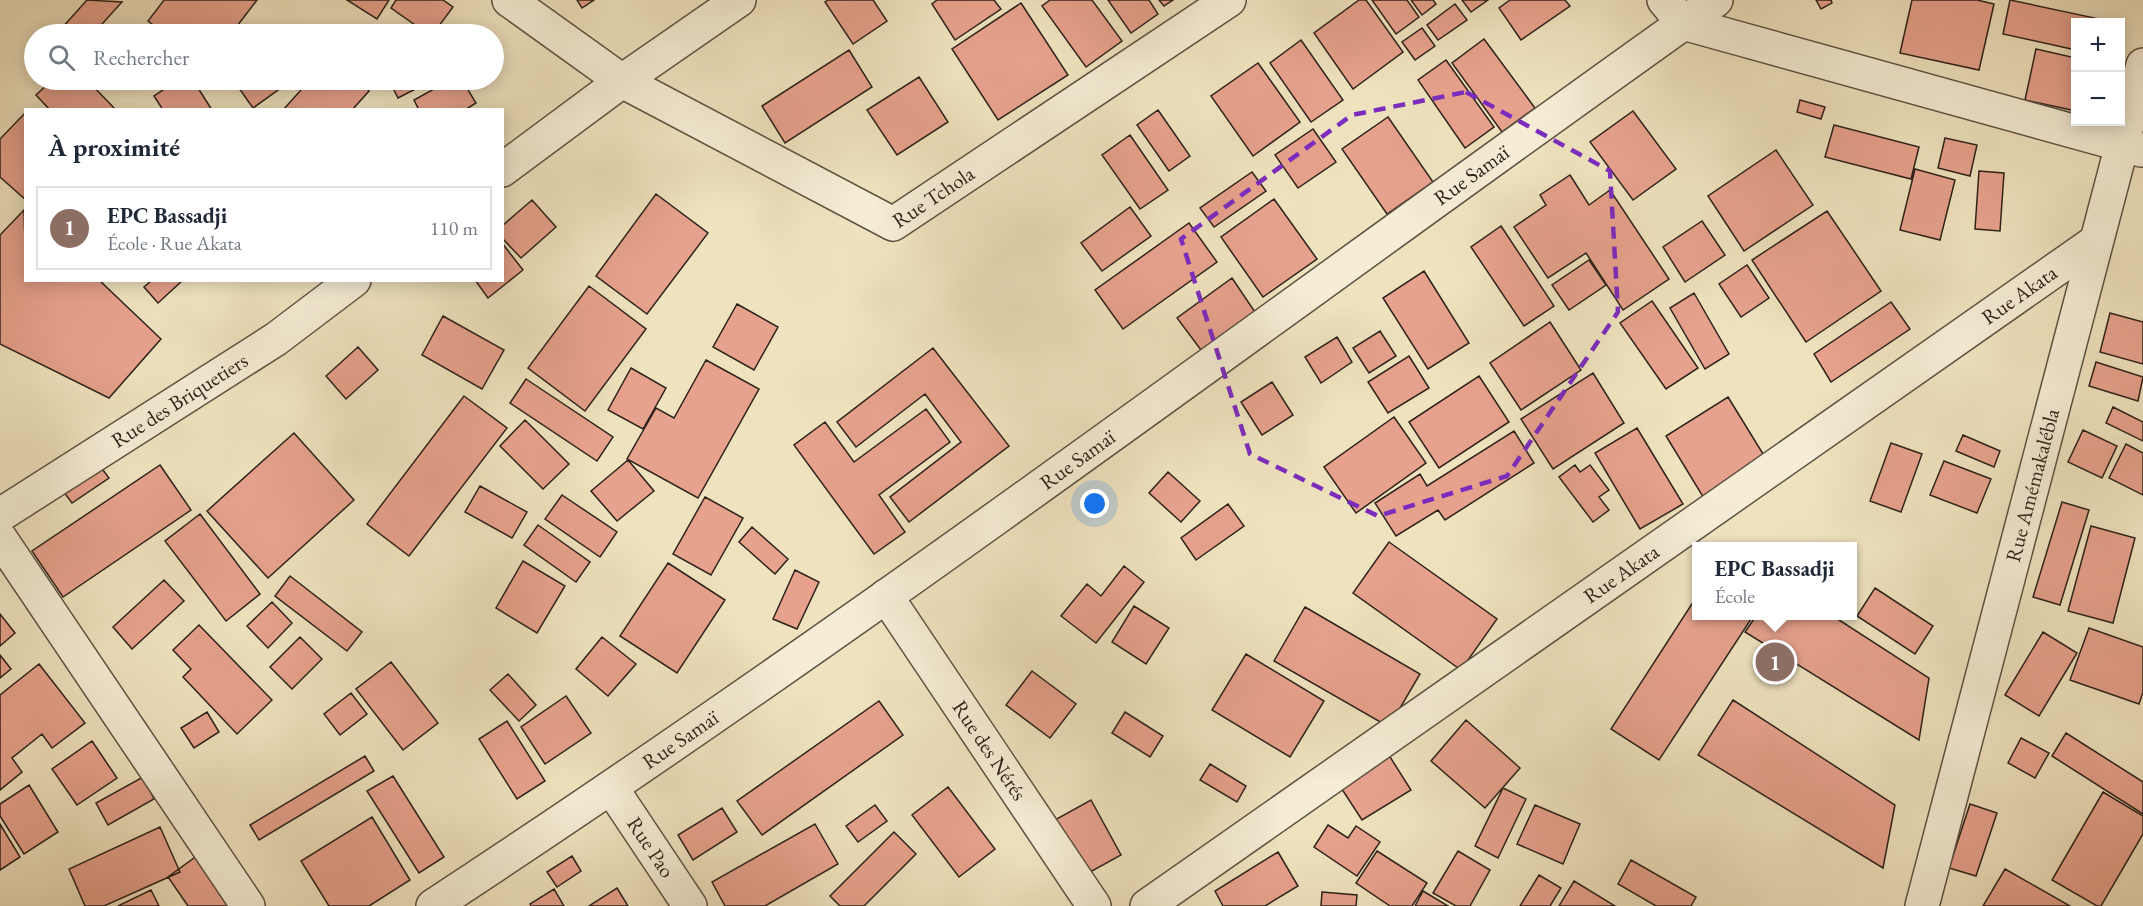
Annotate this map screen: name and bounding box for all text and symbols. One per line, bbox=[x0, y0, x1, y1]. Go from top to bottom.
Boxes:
map controls bbox=[2071, 18, 2125, 126]
button: + bbox=[2071, 18, 2125, 72]
search box bbox=[24, 24, 504, 90]
icon: search bbox=[45, 41, 78, 74]
text: Rechercher bbox=[93, 43, 189, 72]
button: − bbox=[2071, 72, 2125, 126]
text: À proximité bbox=[48, 130, 180, 164]
street label: Rue Samaï bbox=[1428, 138, 1515, 211]
street label: Rue Tchola bbox=[887, 159, 980, 234]
text: EPC Bassadji bbox=[107, 201, 227, 230]
text: 1 bbox=[64, 215, 75, 241]
text: 110 m bbox=[430, 215, 478, 241]
text: École · Rue Akata bbox=[107, 230, 242, 256]
street label: Rue Akata bbox=[1976, 258, 2063, 330]
street label: Rue des Briquetiers bbox=[106, 346, 253, 454]
street label: Rue Amémakalébla bbox=[1999, 405, 2065, 565]
street label: Rue Samaï bbox=[1034, 423, 1121, 496]
your location bbox=[1080, 489, 1109, 518]
street label: Rue Akata bbox=[1578, 537, 1665, 609]
popup bbox=[1692, 542, 1857, 620]
text: EPC Bassadji bbox=[1714, 554, 1835, 583]
text: École bbox=[1714, 583, 1755, 609]
pin: 1 bbox=[1756, 640, 1794, 684]
street label: Rue des Nérés bbox=[947, 695, 1033, 806]
street label: Rue Samaï bbox=[637, 703, 724, 775]
street label: Rue Pao bbox=[621, 811, 681, 883]

